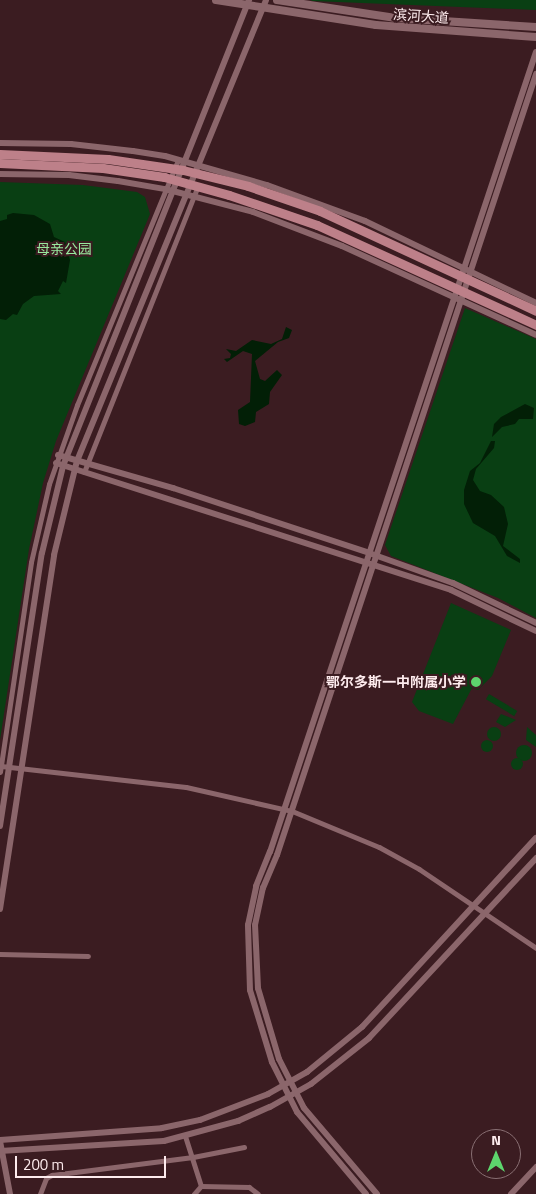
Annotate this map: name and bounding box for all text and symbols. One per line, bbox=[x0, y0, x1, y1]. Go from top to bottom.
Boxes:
street label: 滨河大道 bbox=[392, 6, 450, 26]
park label: 母亲公园 bbox=[36, 241, 92, 257]
place label: 鄂尔多斯一中附属小学 bbox=[326, 674, 466, 690]
marker: 鄂尔多斯一中附属小学 bbox=[470, 676, 482, 688]
north arrow bbox=[471, 1129, 521, 1179]
text: N bbox=[491, 1129, 501, 1150]
scale bar bbox=[18, 1146, 169, 1178]
text: 200 m bbox=[23, 1153, 64, 1176]

